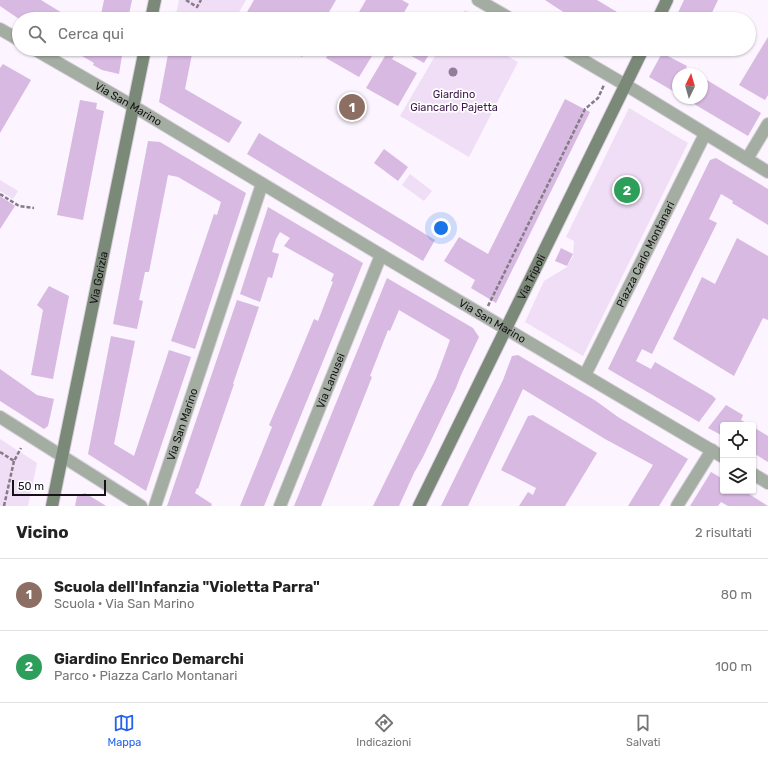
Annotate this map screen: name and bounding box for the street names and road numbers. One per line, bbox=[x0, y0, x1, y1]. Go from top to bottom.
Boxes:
street label: Via San Marino bbox=[92, 79, 164, 129]
street label: Piazza Carlo Montanari bbox=[614, 199, 677, 310]
street label: Via Gorizia bbox=[87, 250, 111, 305]
street label: Via Tripoli bbox=[515, 252, 548, 302]
street label: Via San Marino bbox=[456, 296, 528, 346]
street label: Via Lanusei bbox=[314, 351, 348, 411]
street label: Via San Marino bbox=[165, 387, 201, 462]

